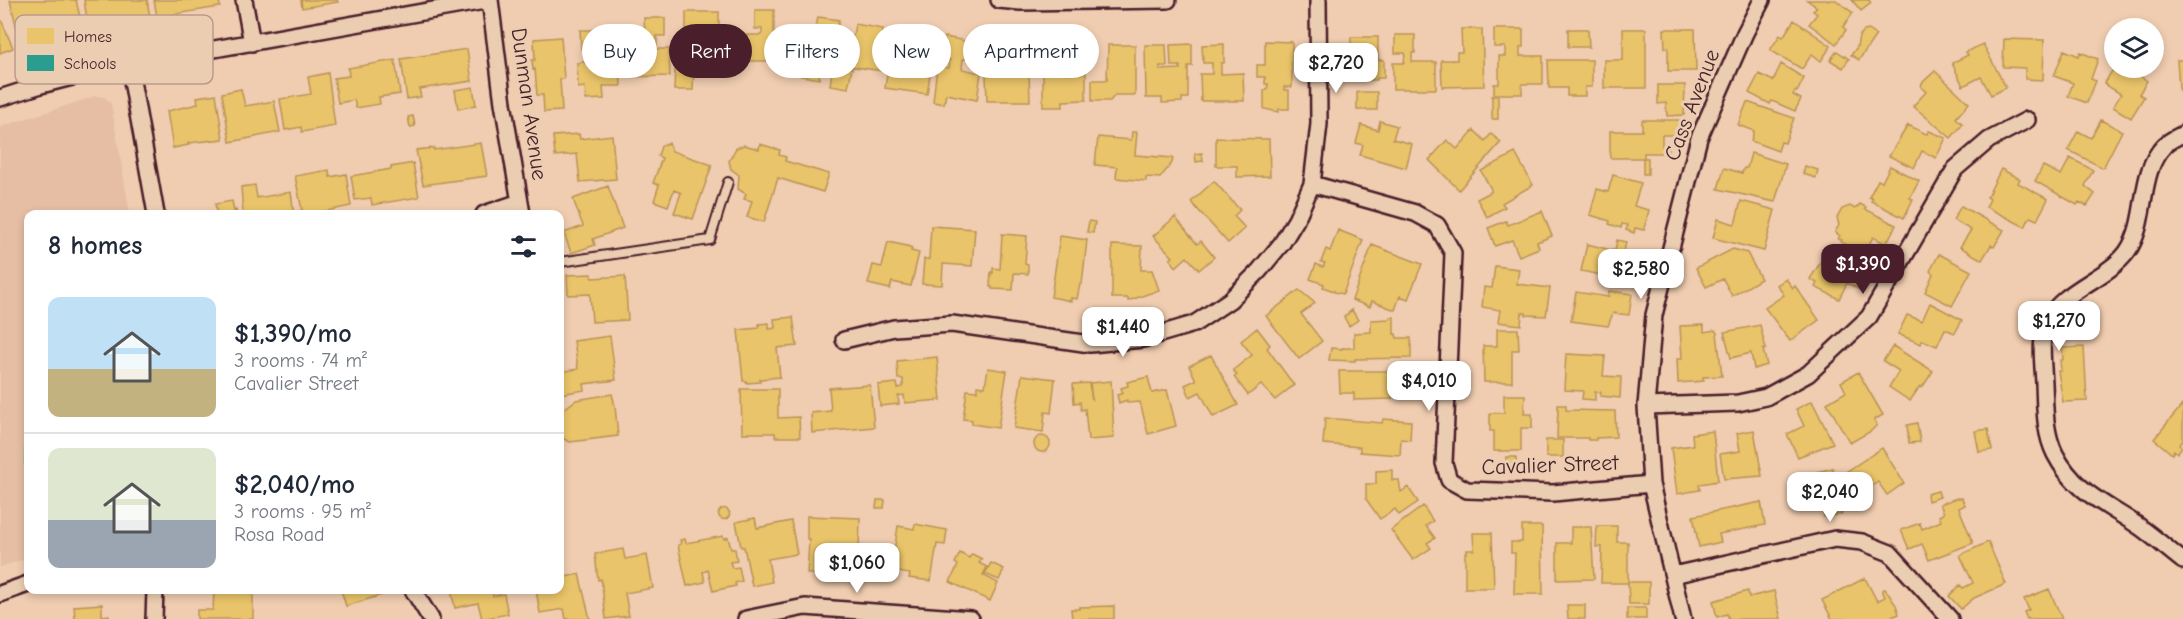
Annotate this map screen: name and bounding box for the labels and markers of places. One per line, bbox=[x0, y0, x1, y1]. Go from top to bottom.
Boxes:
pin: $2,720 bbox=[1287, 43, 1385, 94]
pin: $1,390 bbox=[1814, 244, 1912, 295]
pin: $2,580 bbox=[1592, 249, 1690, 300]
pin: $1,270 bbox=[2010, 301, 2108, 352]
pin: $1,440 bbox=[1074, 307, 1172, 358]
pin: $4,010 bbox=[1380, 361, 1478, 412]
pin: $2,040 bbox=[1781, 472, 1879, 523]
pin: $1,060 bbox=[808, 543, 906, 594]

